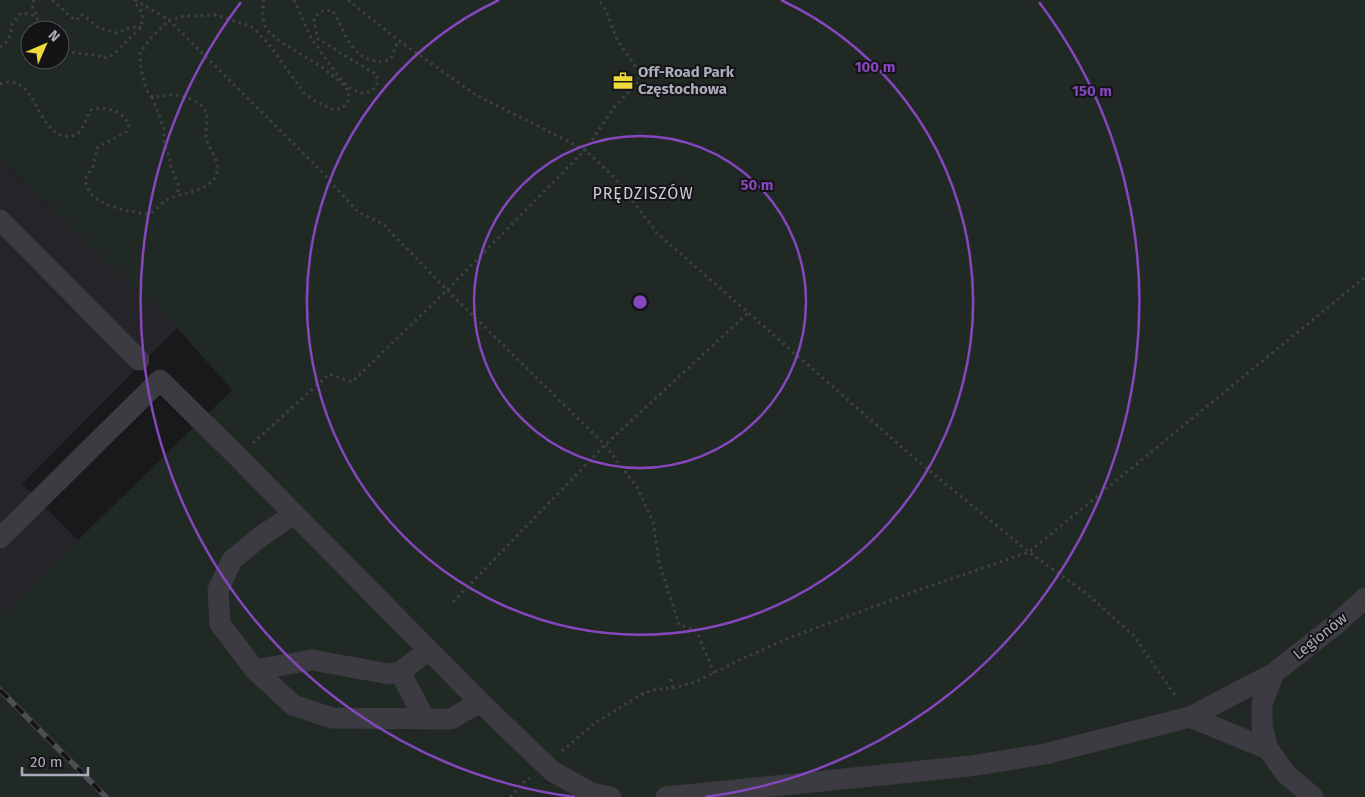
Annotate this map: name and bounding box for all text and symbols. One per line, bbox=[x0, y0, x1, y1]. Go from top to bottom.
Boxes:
north arrow bbox=[20, 20, 70, 70]
text: N bbox=[45, 27, 63, 45]
text: 100 m bbox=[855, 58, 895, 76]
place label: Off-Road Park Częstochowa bbox=[638, 63, 735, 98]
office icon: Off-Road Park Częstochowa bbox=[612, 70, 634, 92]
text: 150 m bbox=[1072, 82, 1112, 100]
text: 50 m bbox=[740, 176, 774, 194]
district label: PRĘDZISZÓW bbox=[592, 183, 694, 203]
centre of rings bbox=[631, 293, 649, 311]
street label: Legionów bbox=[1289, 609, 1351, 663]
scale bar bbox=[22, 744, 89, 776]
text: 20 m bbox=[30, 753, 63, 771]

